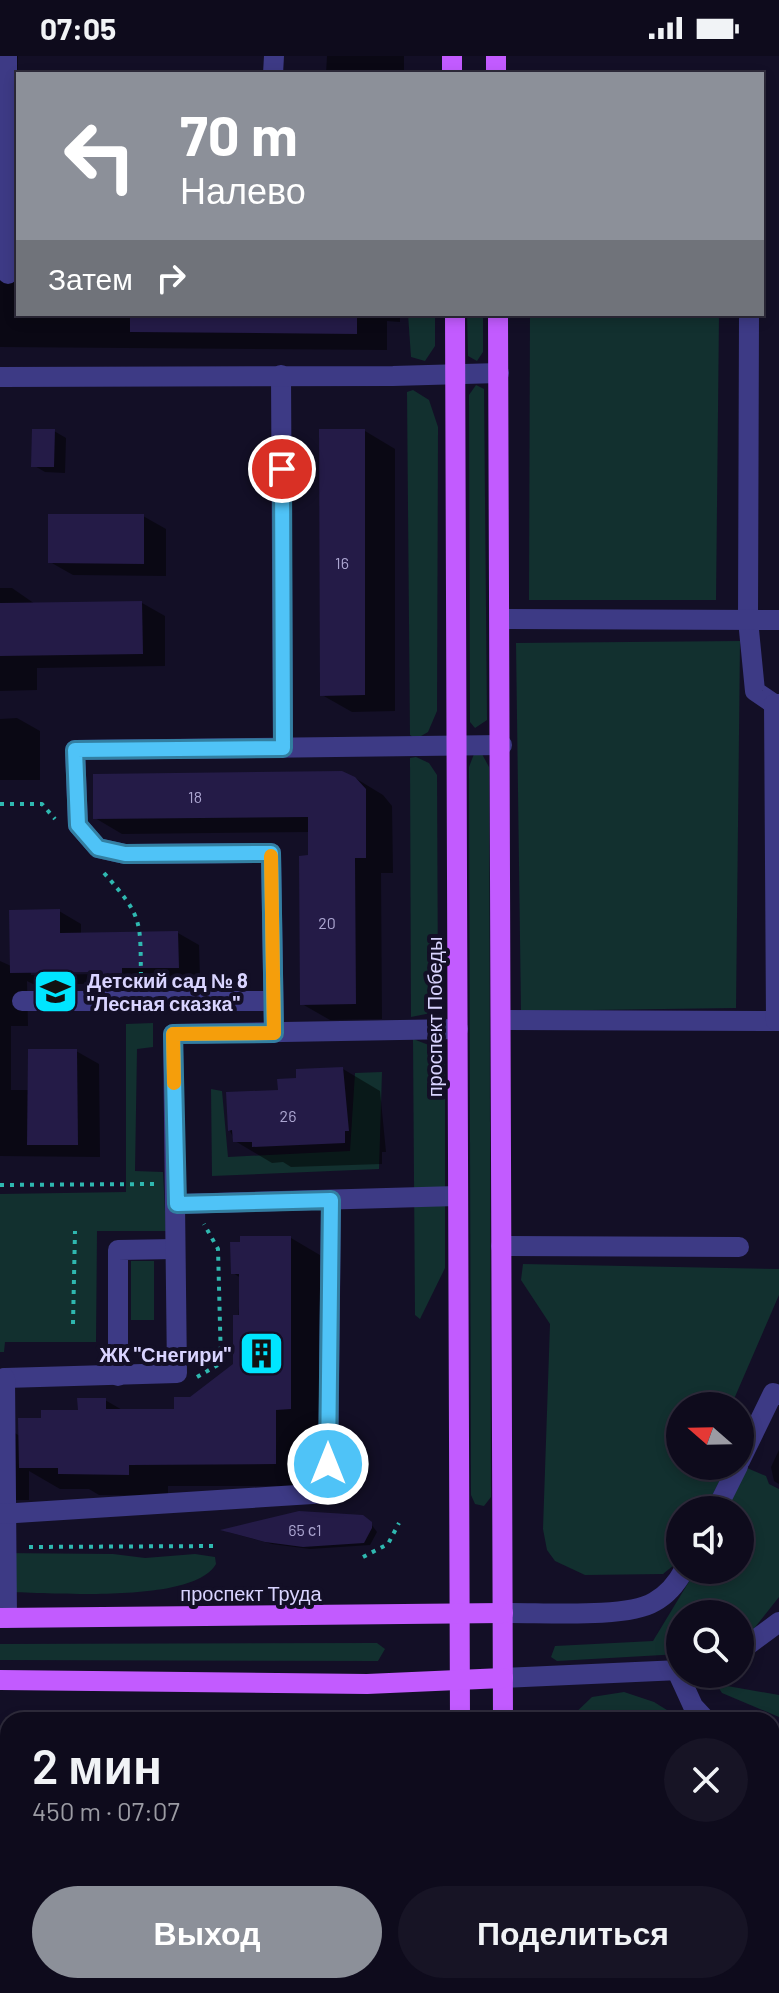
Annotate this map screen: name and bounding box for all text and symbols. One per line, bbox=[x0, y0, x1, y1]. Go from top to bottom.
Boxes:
text: 07:05 bbox=[40, 10, 116, 46]
text: 70 m bbox=[180, 100, 298, 167]
icon: left bbox=[48, 104, 152, 208]
text: Налево bbox=[180, 168, 306, 211]
icon: right bbox=[149, 256, 193, 300]
text: Затем bbox=[48, 260, 133, 296]
pin bbox=[248, 435, 316, 503]
icon: arrive bbox=[260, 447, 304, 491]
house number: 16 bbox=[335, 553, 349, 572]
house number: 18 bbox=[188, 787, 202, 806]
house number: 20 bbox=[318, 913, 336, 932]
street label: проспект Победы bbox=[422, 937, 446, 1097]
school or university icon: Детский сад № 8 "Лесная сказка" bbox=[32, 967, 80, 1015]
place label: Детский сад № 8 "Лесная сказка" bbox=[87, 968, 248, 1015]
house number: 26 bbox=[280, 1106, 296, 1125]
building icon: ЖК "Снегири" bbox=[238, 1330, 286, 1378]
place label: ЖК "Снегири" bbox=[99, 1342, 231, 1366]
north arrow bbox=[666, 1392, 754, 1480]
map controls bbox=[666, 1392, 754, 1688]
position arrow bbox=[286, 1422, 370, 1506]
button: sound bbox=[666, 1496, 754, 1584]
house number: 65 с1 bbox=[288, 1520, 322, 1539]
street label: проспект Труда bbox=[180, 1581, 323, 1605]
button: search bbox=[666, 1600, 754, 1688]
text: 2 мин bbox=[32, 1736, 162, 1794]
button: close bbox=[664, 1738, 748, 1822]
text: 450 m · 07:07 bbox=[32, 1795, 180, 1826]
button: Выход bbox=[32, 1886, 382, 1978]
button: Поделиться bbox=[398, 1886, 748, 1978]

